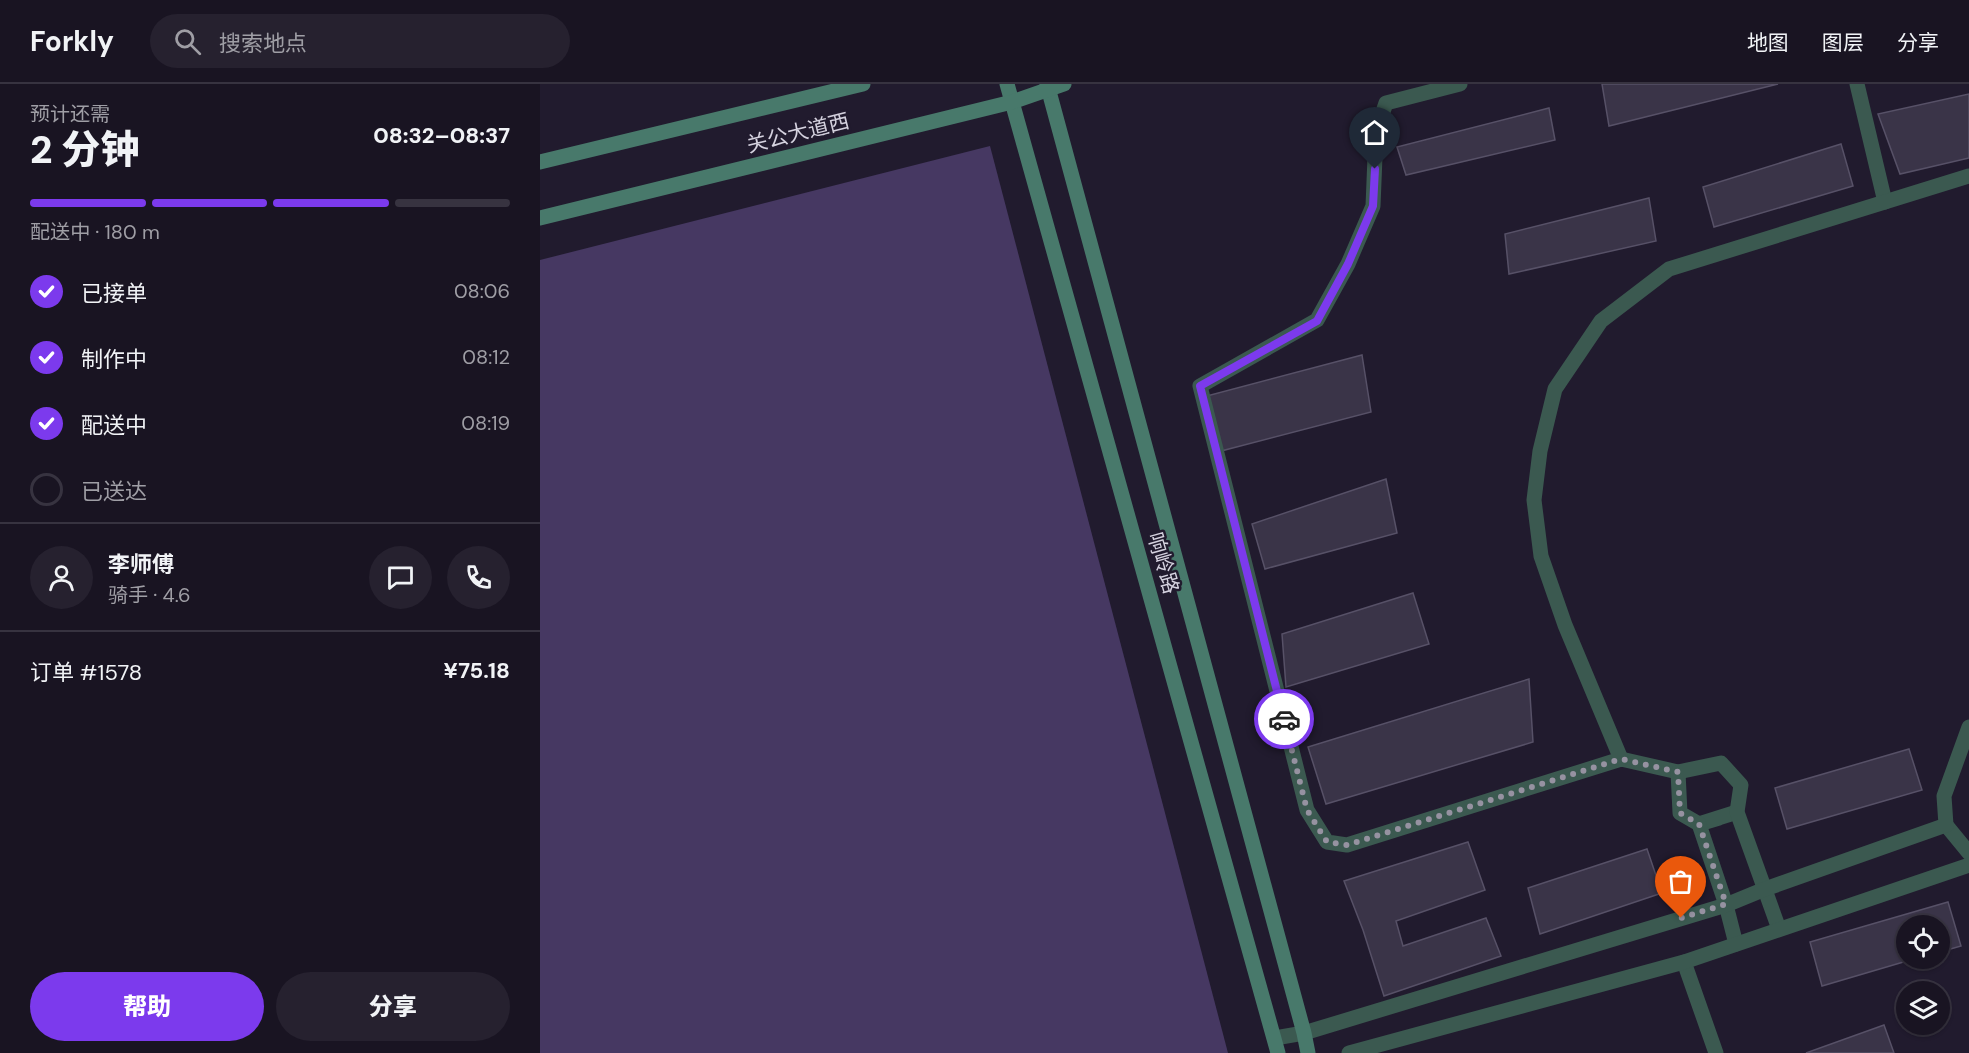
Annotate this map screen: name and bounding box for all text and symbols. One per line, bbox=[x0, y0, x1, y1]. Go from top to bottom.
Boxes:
search box bbox=[150, 14, 570, 68]
text: Forkly bbox=[30, 23, 114, 60]
icon: search bbox=[171, 25, 204, 58]
text: 搜索地点 bbox=[219, 29, 307, 58]
text: 地图 bbox=[1747, 29, 1789, 57]
text: 图层 bbox=[1822, 29, 1864, 57]
text: 分享 bbox=[1897, 29, 1939, 57]
text: 预计还需 bbox=[30, 101, 110, 127]
street label: 关公大道西 bbox=[744, 107, 852, 159]
pin bbox=[1349, 107, 1400, 169]
icon: home bbox=[1358, 116, 1391, 149]
text: 08:32–08:37 bbox=[373, 121, 510, 150]
text: 2 分钟 bbox=[30, 124, 140, 175]
text: 配送中 · 180 m bbox=[30, 219, 160, 245]
icon: check bbox=[30, 275, 63, 308]
text: 08:06 bbox=[454, 278, 510, 304]
text: 已接单 bbox=[81, 279, 147, 308]
icon: check bbox=[30, 341, 63, 374]
text: 08:12 bbox=[462, 344, 510, 370]
text: 制作中 bbox=[81, 345, 147, 374]
icon: check bbox=[30, 407, 63, 440]
text: 08:19 bbox=[461, 410, 510, 436]
text: 配送中 bbox=[81, 411, 147, 440]
text: 已送达 bbox=[81, 477, 147, 506]
street label: 响岭路 bbox=[1141, 529, 1185, 597]
button: person bbox=[30, 546, 93, 609]
button: chat bbox=[369, 546, 432, 609]
button: phone bbox=[447, 546, 510, 609]
text: 李师傅 bbox=[108, 550, 174, 579]
text: 骑手 · 4.6 bbox=[108, 582, 191, 608]
text: ¥75.18 bbox=[443, 656, 510, 685]
text: 订单 #1578 bbox=[30, 658, 142, 687]
courier bbox=[1254, 689, 1314, 749]
icon: car bbox=[1268, 703, 1301, 736]
pin bbox=[1655, 856, 1706, 918]
icon: bag bbox=[1664, 865, 1697, 898]
map controls bbox=[1896, 915, 1950, 1035]
button: locate bbox=[1896, 915, 1950, 969]
button: 帮助 bbox=[30, 972, 264, 1041]
button: 分享 bbox=[276, 972, 510, 1041]
button: layers bbox=[1896, 981, 1950, 1035]

